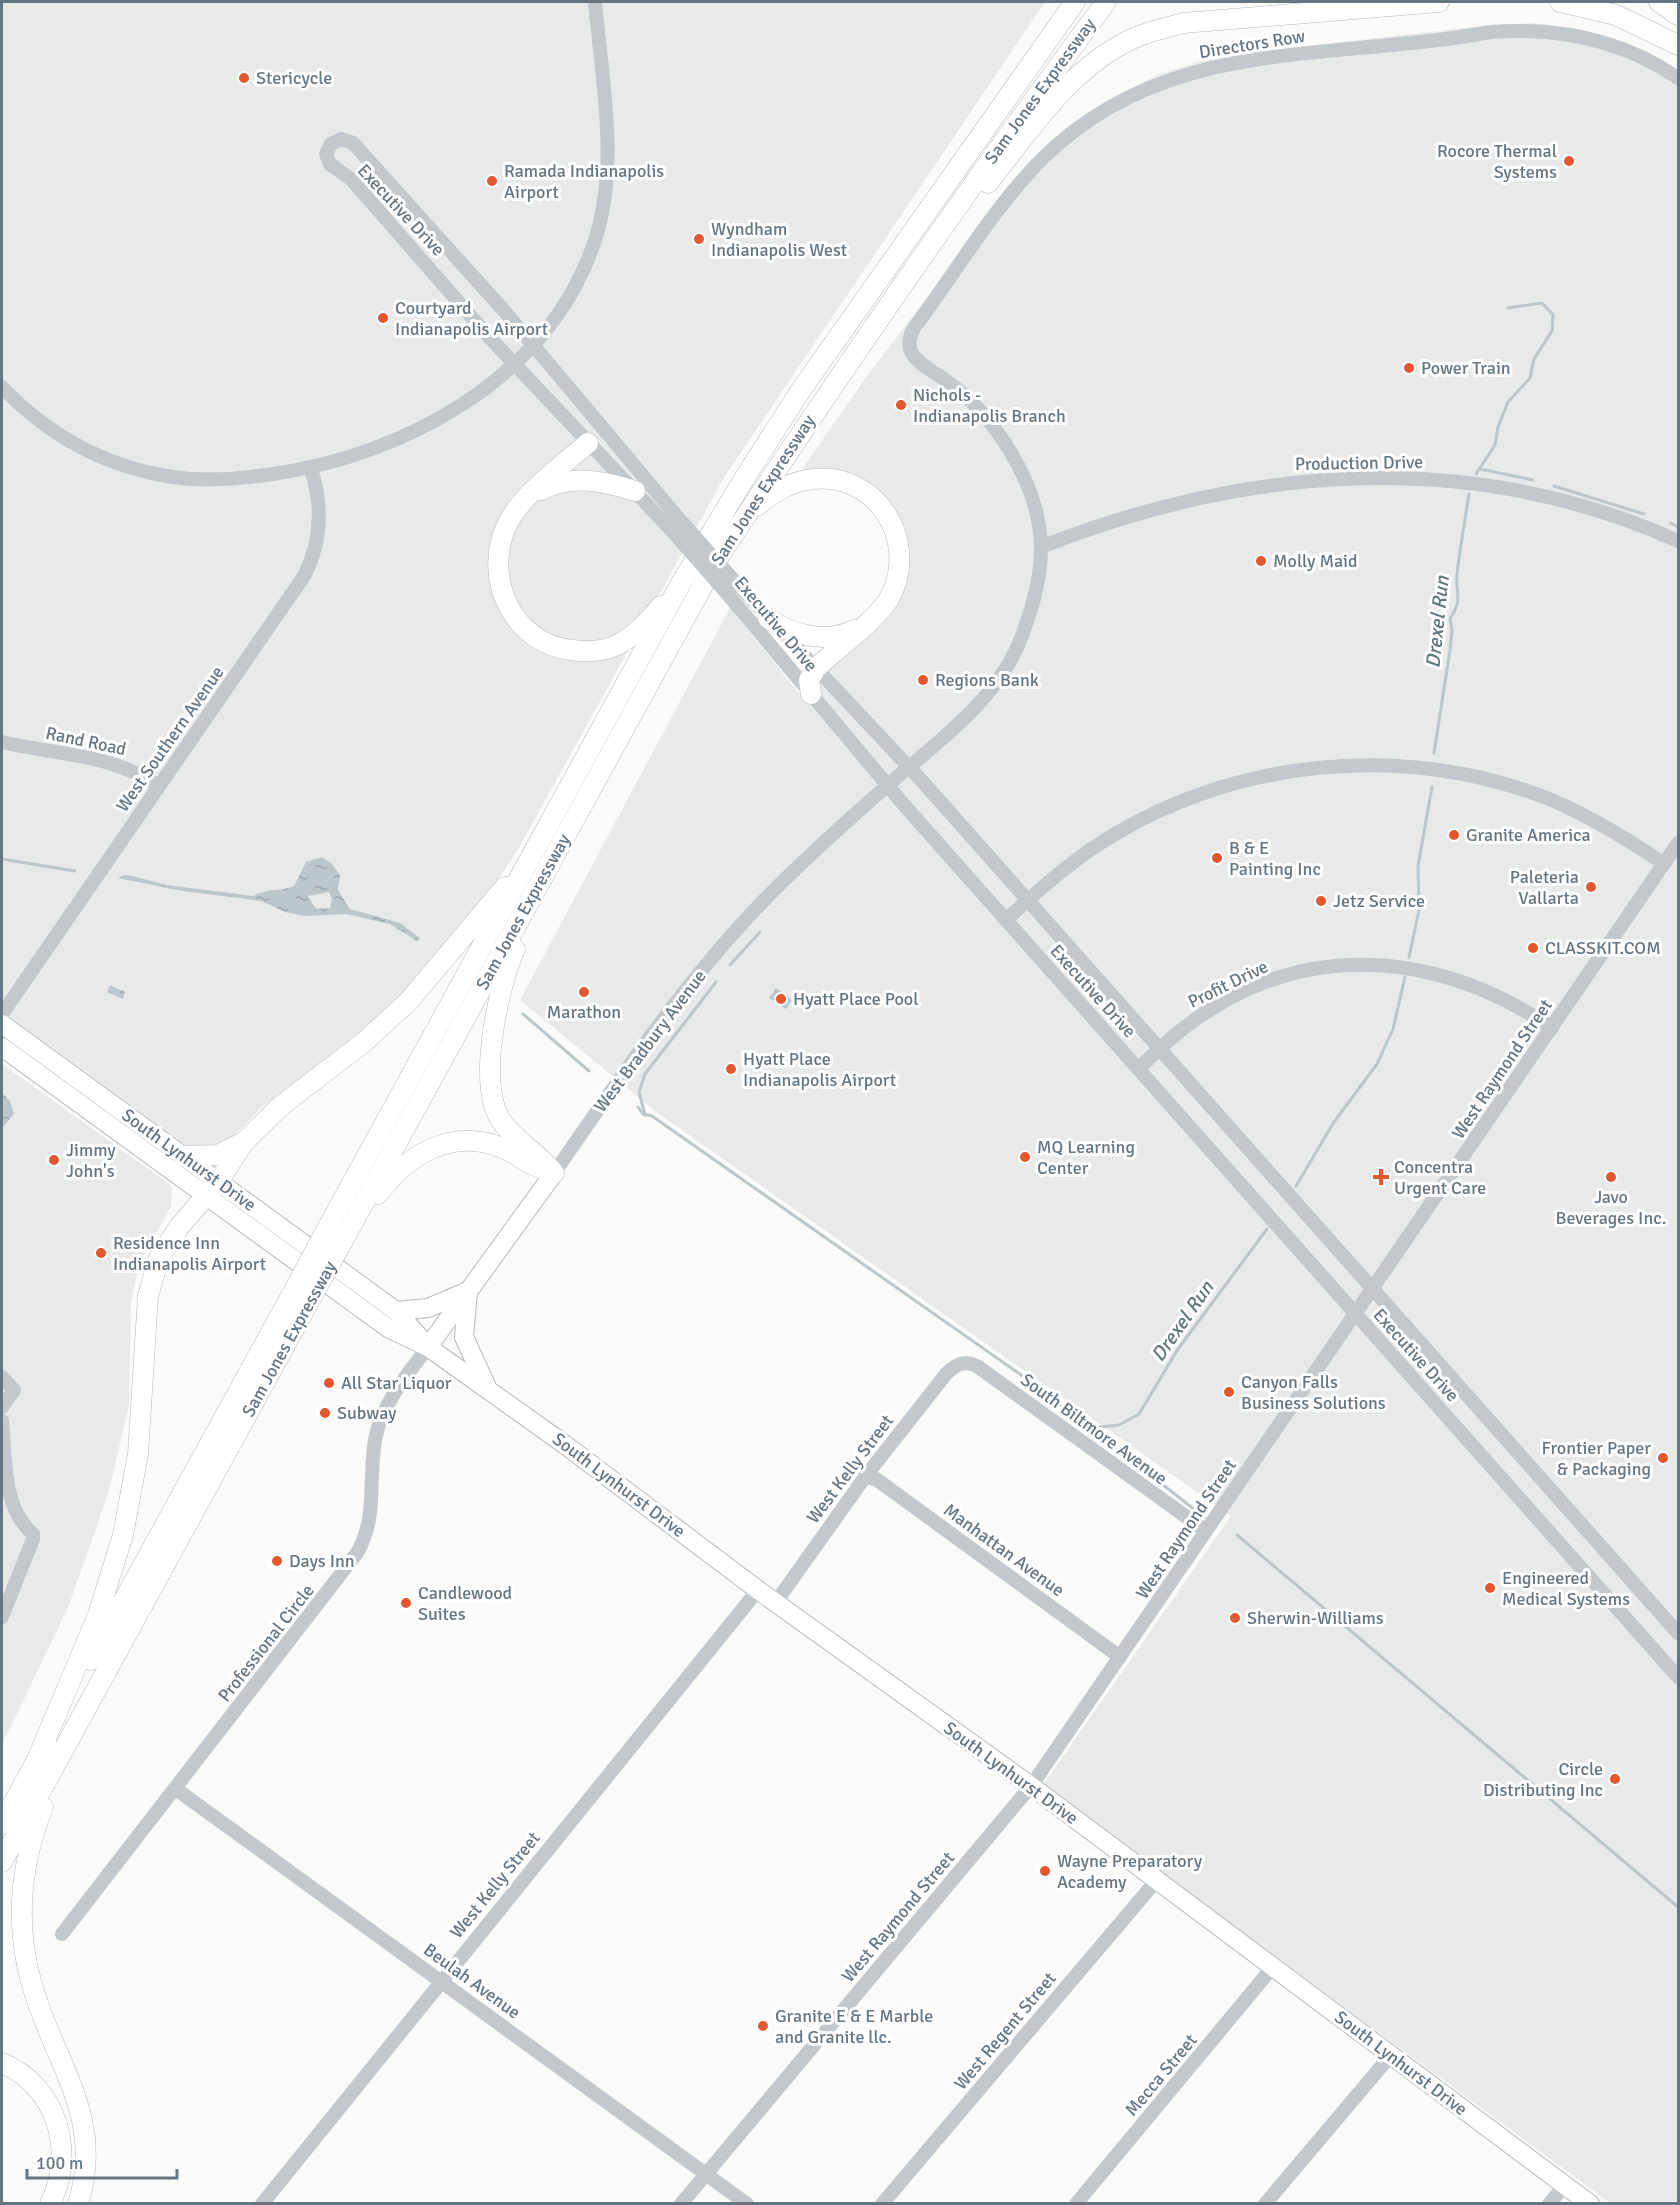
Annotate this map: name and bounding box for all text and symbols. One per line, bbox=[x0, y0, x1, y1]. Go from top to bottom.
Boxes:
street label: Sam Jones Expressway bbox=[980, 13, 1101, 168]
street label: Directors Row bbox=[1197, 25, 1307, 63]
place label: Stericycle bbox=[256, 67, 332, 89]
marker: Stericycle bbox=[237, 71, 251, 85]
place label: Rocore Thermal Systems bbox=[1437, 140, 1557, 183]
marker: Rocore Thermal Systems bbox=[1562, 154, 1576, 168]
street label: Executive Drive bbox=[353, 159, 449, 261]
place label: Ramada Indianapolis Airport bbox=[504, 160, 664, 203]
marker: Ramada Indianapolis Airport bbox=[485, 174, 499, 188]
place label: Wyndham Indianapolis West bbox=[711, 218, 847, 261]
marker: Wyndham Indianapolis West bbox=[692, 232, 706, 246]
place label: Courtyard Indianapolis Airport bbox=[395, 297, 548, 340]
marker: Courtyard Indianapolis Airport bbox=[376, 311, 390, 325]
place label: Power Train bbox=[1421, 357, 1511, 379]
marker: Power Train bbox=[1402, 361, 1416, 375]
place label: Nichols - Indianapolis Branch bbox=[913, 384, 1066, 427]
marker: Nichols - Indianapolis Branch bbox=[894, 398, 908, 412]
street label: Sam Jones Expressway bbox=[706, 410, 820, 569]
street label: Production Drive bbox=[1295, 451, 1423, 475]
place label: Molly Maid bbox=[1273, 550, 1358, 572]
marker: Molly Maid bbox=[1254, 554, 1268, 568]
street label: Executive Drive bbox=[730, 572, 822, 676]
water label: Drexel Run bbox=[1420, 574, 1455, 669]
street label: West Southern Avenue bbox=[111, 662, 229, 816]
place label: Regions Bank bbox=[935, 669, 1039, 691]
marker: Regions Bank bbox=[916, 673, 930, 687]
street label: Rand Road bbox=[44, 722, 128, 760]
place label: Granite America bbox=[1466, 824, 1591, 846]
marker: Granite America bbox=[1447, 828, 1461, 842]
street label: Sam Jones Expressway bbox=[471, 830, 575, 994]
place label: B & E Painting Inc bbox=[1229, 837, 1321, 880]
marker: B & E Painting Inc bbox=[1210, 851, 1224, 865]
place label: Paleteria Vallarta bbox=[1510, 866, 1579, 909]
marker: Paleteria Vallarta bbox=[1584, 880, 1598, 894]
place label: Jetz Service bbox=[1333, 890, 1425, 912]
marker: Jetz Service bbox=[1314, 894, 1328, 908]
place label: CLASSKIT.COM bbox=[1545, 937, 1661, 959]
street label: Executive Drive bbox=[1045, 940, 1141, 1042]
marker: CLASSKIT.COM bbox=[1526, 941, 1540, 955]
street label: Profit Drive bbox=[1184, 955, 1272, 1013]
street label: West Bradbury Avenue bbox=[589, 965, 711, 1117]
marker: Marathon bbox=[577, 985, 591, 999]
place label: Hyatt Place Pool bbox=[793, 988, 918, 1010]
marker: Hyatt Place Pool bbox=[774, 992, 788, 1006]
street label: West Raymond Street bbox=[1447, 995, 1557, 1143]
place label: Marathon bbox=[547, 1001, 621, 1023]
place label: Hyatt Place Indianapolis Airport bbox=[743, 1048, 896, 1091]
marker: Hyatt Place Indianapolis Airport bbox=[724, 1062, 738, 1076]
street label: South Lynhurst Drive bbox=[118, 1104, 260, 1216]
place label: MQ Learning Center bbox=[1037, 1136, 1135, 1179]
place label: Jimmy John's bbox=[66, 1139, 116, 1182]
marker: MQ Learning Center bbox=[1018, 1150, 1032, 1164]
marker: Jimmy John's bbox=[47, 1153, 61, 1167]
place label: Concentra Urgent Care bbox=[1394, 1156, 1486, 1199]
marker: Concentra Urgent Care bbox=[1372, 1168, 1390, 1186]
marker: Javo Beverages Inc. bbox=[1604, 1170, 1618, 1184]
place label: Javo Beverages Inc. bbox=[1556, 1186, 1666, 1229]
place label: Residence Inn Indianapolis Airport bbox=[113, 1232, 266, 1275]
marker: Residence Inn Indianapolis Airport bbox=[94, 1246, 108, 1260]
street label: Sam Jones Expressway bbox=[237, 1257, 341, 1421]
water label: Drexel Run bbox=[1146, 1275, 1220, 1366]
street label: Executive Drive bbox=[1368, 1304, 1464, 1406]
street label: South Biltmore Avenue bbox=[1017, 1368, 1171, 1490]
place label: Canyon Falls Business Solutions bbox=[1241, 1371, 1386, 1414]
place label: All Star Liquor bbox=[341, 1372, 452, 1394]
marker: All Star Liquor bbox=[322, 1376, 336, 1390]
marker: Canyon Falls Business Solutions bbox=[1222, 1385, 1236, 1399]
place label: Subway bbox=[337, 1402, 397, 1424]
marker: Subway bbox=[318, 1406, 332, 1420]
street label: West Kelly Street bbox=[802, 1410, 898, 1528]
street label: South Lynhurst Drive bbox=[548, 1428, 690, 1542]
place label: Frontier Paper & Packaging bbox=[1542, 1437, 1651, 1480]
marker: Frontier Paper & Packaging bbox=[1656, 1451, 1670, 1465]
street label: West Raymond Street bbox=[1131, 1455, 1241, 1603]
street label: Manhattan Avenue bbox=[939, 1499, 1069, 1601]
place label: Days Inn bbox=[289, 1550, 355, 1572]
marker: Days Inn bbox=[270, 1554, 284, 1568]
place label: Engineered Medical Systems bbox=[1502, 1567, 1630, 1610]
street label: Professional Circle bbox=[213, 1580, 319, 1706]
marker: Engineered Medical Systems bbox=[1483, 1581, 1497, 1595]
place label: Candlewood Suites bbox=[418, 1582, 512, 1625]
marker: Candlewood Suites bbox=[399, 1596, 413, 1610]
place label: Sherwin-Williams bbox=[1247, 1607, 1384, 1629]
marker: Sherwin-Williams bbox=[1228, 1611, 1242, 1625]
street label: South Lynhurst Drive bbox=[940, 1717, 1082, 1829]
place label: Circle Distributing Inc bbox=[1483, 1758, 1603, 1801]
marker: Circle Distributing Inc bbox=[1608, 1772, 1622, 1786]
street label: West Kelly Street bbox=[445, 1827, 545, 1943]
street label: West Raymond Street bbox=[837, 1847, 959, 1987]
place label: Wayne Preparatory Academy bbox=[1057, 1850, 1203, 1893]
marker: Wayne Preparatory Academy bbox=[1038, 1864, 1052, 1878]
street label: Beulah Avenue bbox=[419, 1939, 525, 2023]
street label: West Regent Street bbox=[949, 1968, 1061, 2094]
place label: Granite E & E Marble and Granite llc. bbox=[775, 2005, 933, 2048]
street label: South Lynhurst Drive bbox=[1330, 2006, 1472, 2120]
marker: Granite E & E Marble and Granite llc. bbox=[756, 2019, 770, 2033]
street label: Mecca Street bbox=[1120, 2029, 1202, 2121]
scale bar bbox=[27, 2142, 177, 2180]
text: 100 m bbox=[36, 2152, 83, 2174]

